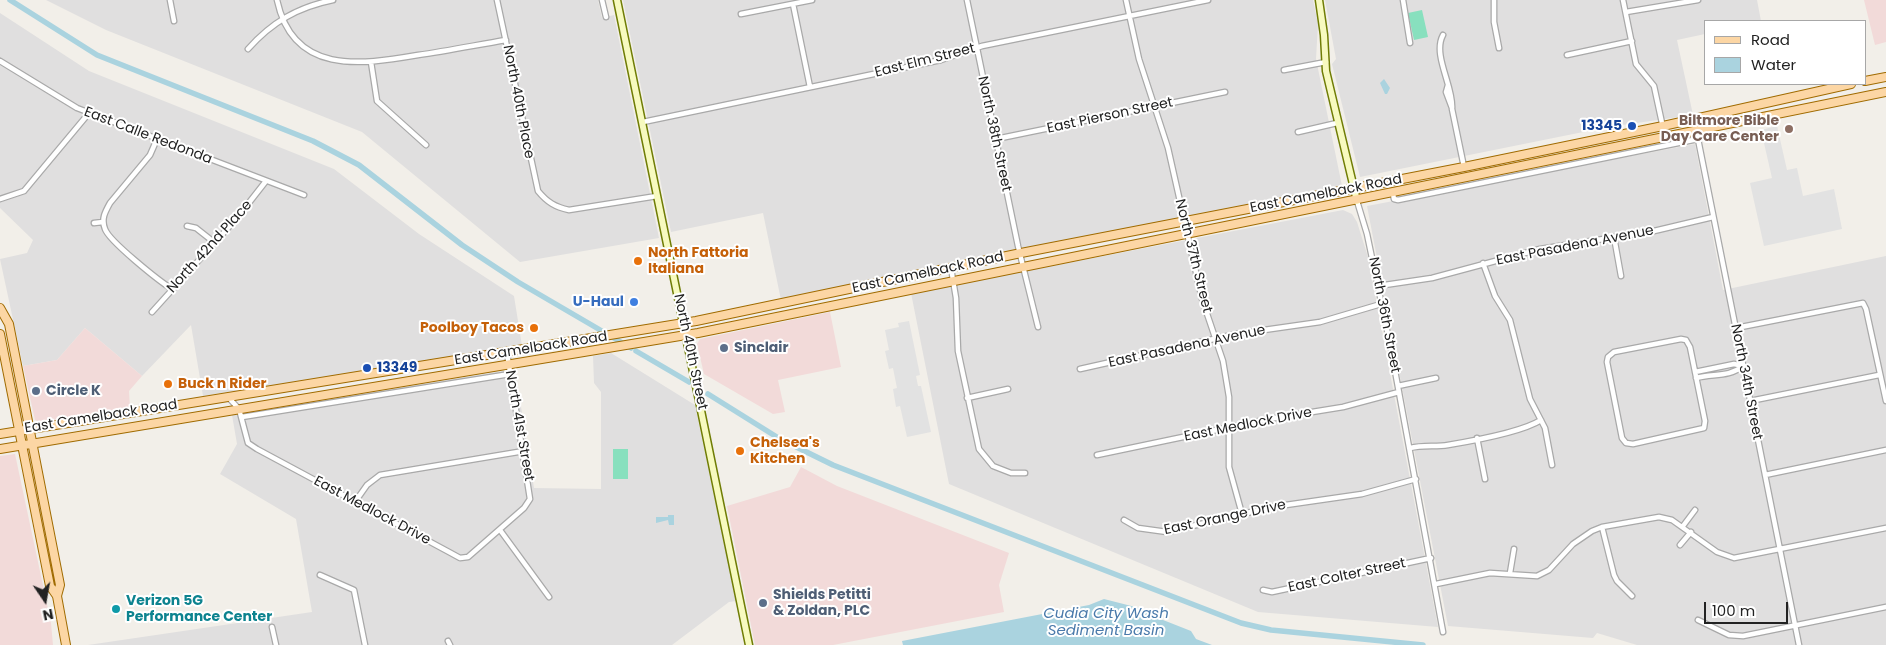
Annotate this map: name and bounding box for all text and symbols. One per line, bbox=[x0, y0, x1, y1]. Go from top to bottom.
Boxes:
legend bbox=[1704, 20, 1866, 85]
text: Road bbox=[1751, 29, 1790, 50]
street label: East Elm Street bbox=[873, 40, 977, 82]
street label: North 40th Place bbox=[499, 44, 537, 160]
text: Water bbox=[1751, 54, 1796, 75]
street label: North 38th Street bbox=[974, 75, 1014, 193]
street label: East Pierson Street bbox=[1046, 94, 1174, 138]
street label: East Calle Redonda bbox=[82, 104, 214, 168]
place label: Biltmore Bible Day Care Center bbox=[1661, 113, 1779, 146]
place label: 13345 bbox=[1581, 118, 1622, 134]
marker: 13345 bbox=[1626, 120, 1638, 132]
marker: Biltmore Bible Day Care Center bbox=[1783, 123, 1795, 135]
street label: East Camelback Road bbox=[1249, 171, 1403, 217]
street label: North 42nd Place bbox=[164, 197, 256, 297]
street label: North 37th Street bbox=[1171, 197, 1215, 315]
street label: East Pasadena Avenue bbox=[1495, 222, 1655, 270]
place label: North Fattoria Italiana bbox=[648, 245, 749, 278]
street label: East Camelback Road bbox=[851, 249, 1005, 297]
marker: North Fattoria Italiana bbox=[632, 255, 644, 267]
street label: North 36th Street bbox=[1365, 256, 1403, 374]
street label: North 40th Street bbox=[669, 292, 711, 412]
place label: U-Haul bbox=[573, 294, 624, 310]
marker: U-Haul bbox=[628, 296, 640, 308]
place label: Poolboy Tacos bbox=[420, 320, 524, 336]
marker: Poolboy Tacos bbox=[528, 322, 540, 334]
street label: East Pasadena Avenue bbox=[1107, 322, 1267, 372]
street label: North 34th Street bbox=[1727, 323, 1765, 441]
street label: East Camelback Road bbox=[453, 329, 609, 369]
place label: Sinclair bbox=[734, 340, 788, 356]
marker: Sinclair bbox=[718, 342, 730, 354]
place label: 13349 bbox=[377, 360, 417, 376]
marker: 13349 bbox=[361, 362, 373, 374]
street label: North 41st Street bbox=[501, 369, 537, 483]
place label: Buck n Rider bbox=[178, 376, 267, 392]
marker: Buck n Rider bbox=[162, 378, 174, 390]
place label: Circle K bbox=[46, 383, 101, 399]
marker: Circle K bbox=[30, 385, 42, 397]
street label: East Camelback Road bbox=[23, 397, 179, 437]
street label: East Medlock Drive bbox=[1183, 404, 1313, 446]
place label: Chelsea's Kitchen bbox=[750, 435, 820, 468]
marker: Chelsea's Kitchen bbox=[734, 445, 746, 457]
street label: East Medlock Drive bbox=[311, 473, 433, 549]
street label: East Orange Drive bbox=[1162, 497, 1288, 539]
street label: East Colter Street bbox=[1287, 555, 1407, 597]
north arrow bbox=[20, 575, 70, 625]
place label: Shields Petitti & Zoldan, PLC bbox=[773, 587, 871, 620]
scale bar bbox=[1706, 592, 1790, 624]
place label: Verizon 5G Performance Center bbox=[126, 593, 272, 626]
marker: Shields Petitti & Zoldan, PLC bbox=[757, 597, 769, 609]
text: 100 m bbox=[1712, 600, 1755, 621]
marker: Verizon 5G Performance Center bbox=[110, 603, 122, 615]
text: N bbox=[41, 604, 55, 626]
water label: Cudia City Wash Sediment Basin bbox=[1043, 605, 1169, 640]

